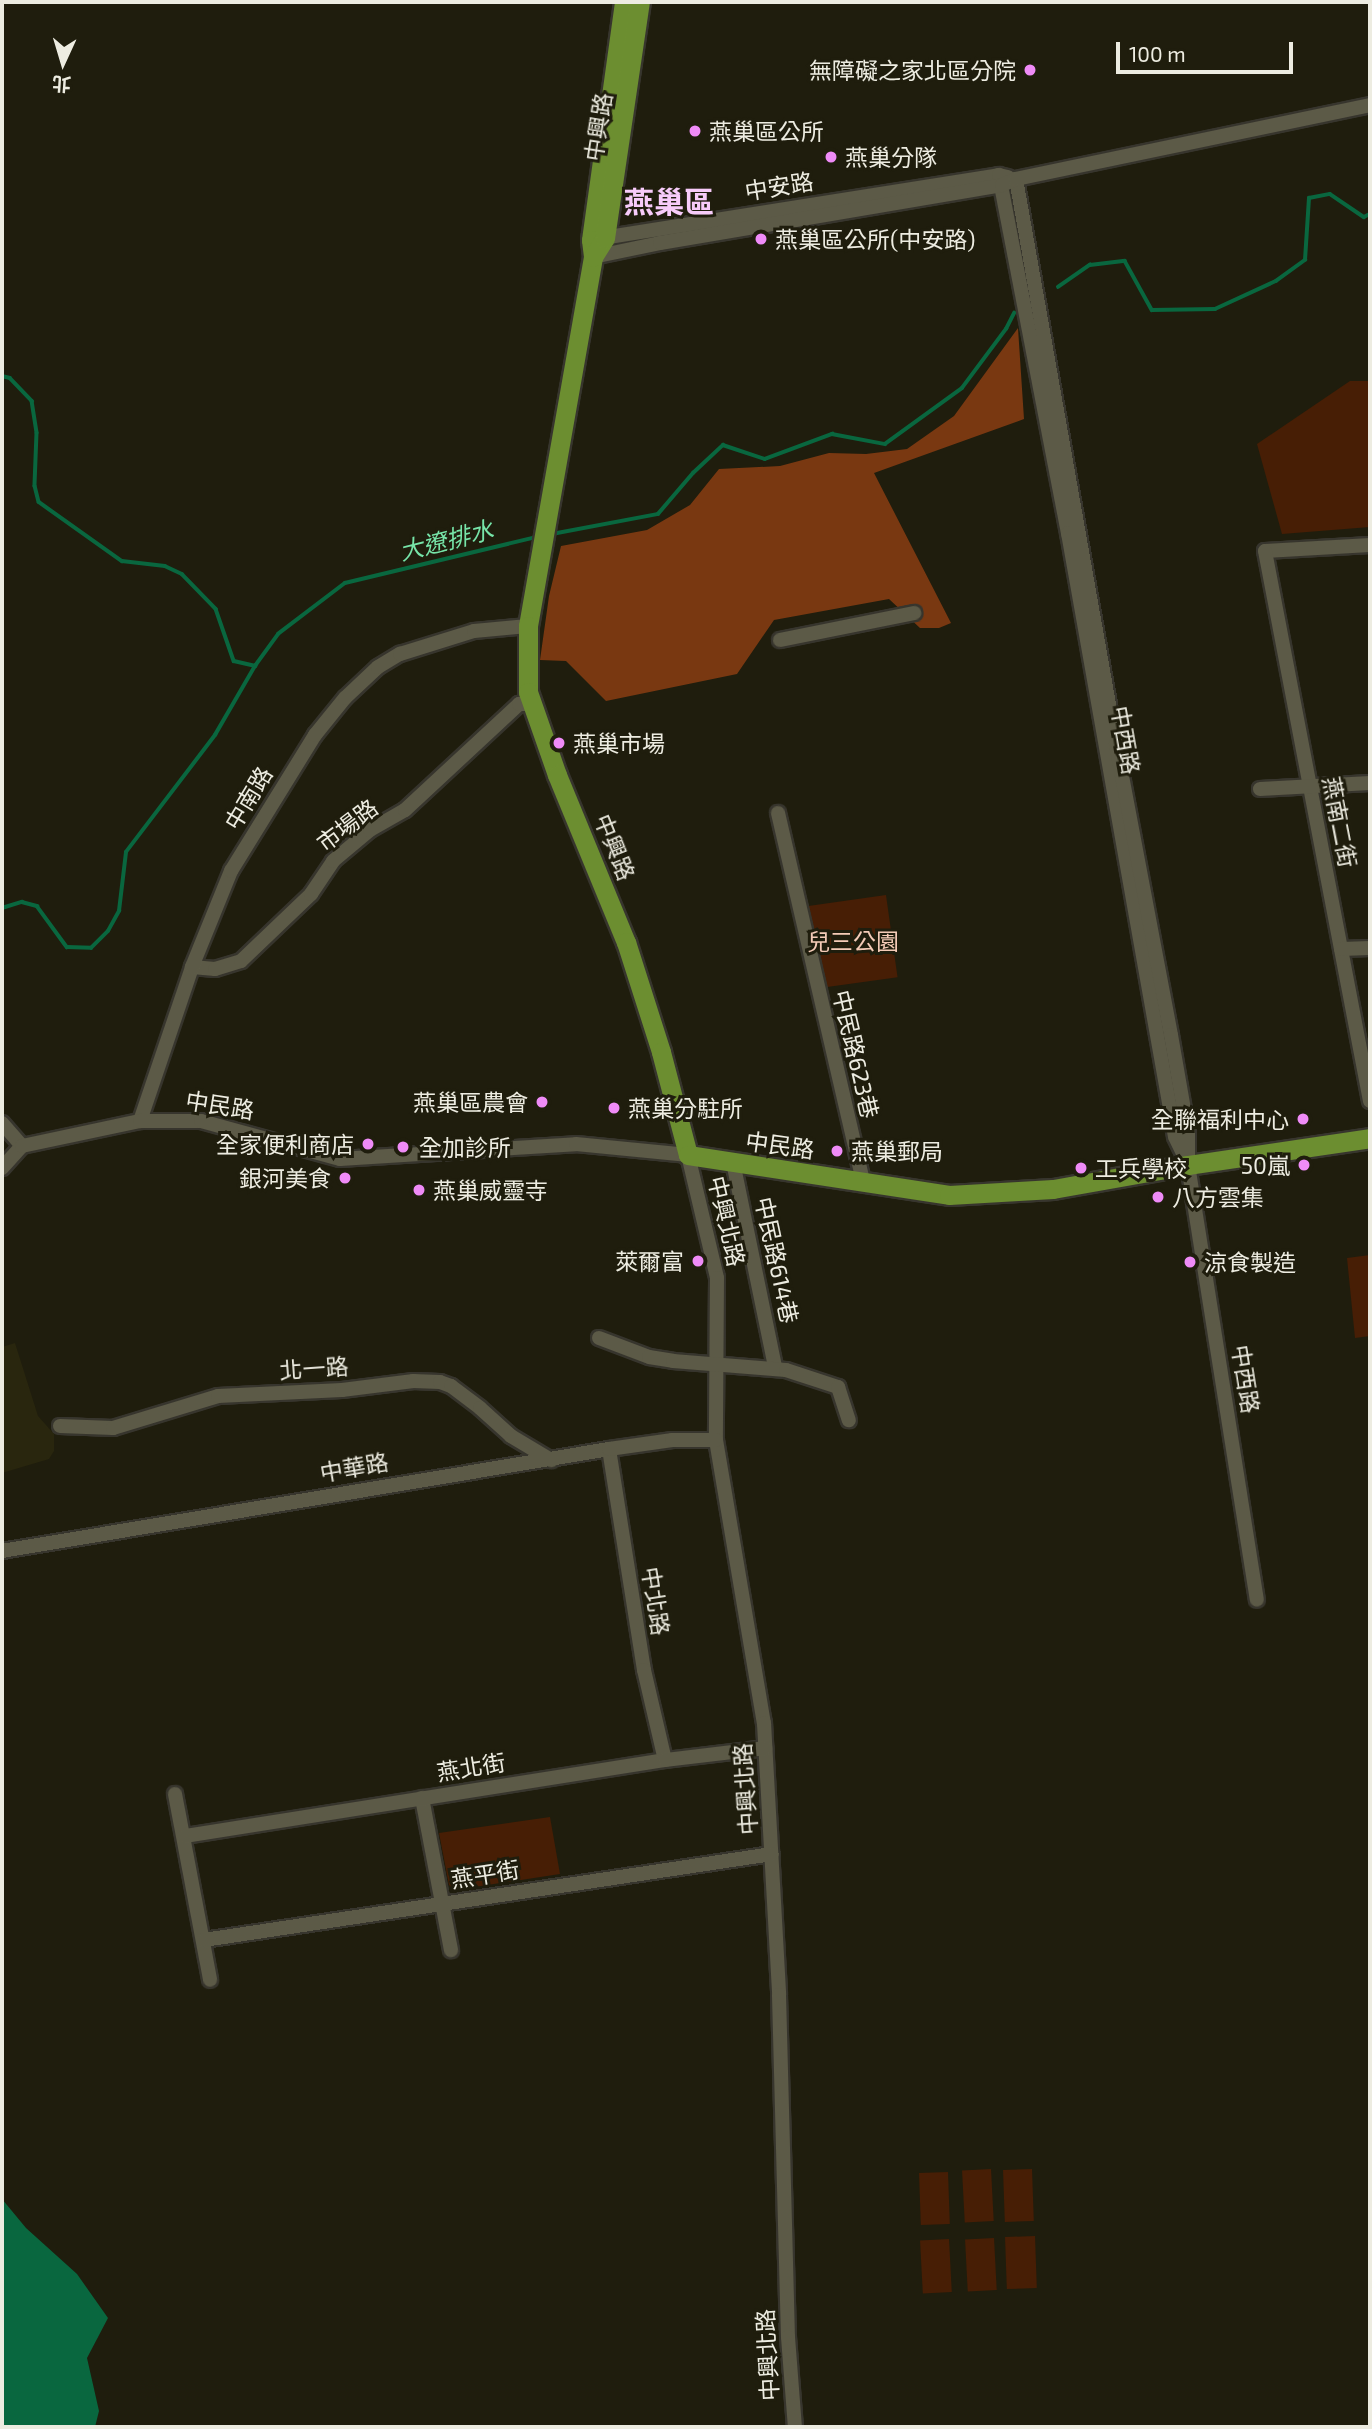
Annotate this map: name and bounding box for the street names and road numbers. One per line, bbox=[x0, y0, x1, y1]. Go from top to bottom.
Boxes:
street label: 中興路 bbox=[579, 91, 617, 163]
street label: 中安路 bbox=[743, 167, 815, 205]
street label: 中西路 bbox=[1106, 704, 1146, 776]
street label: 中南路 bbox=[218, 761, 278, 835]
street label: 燕南二街 bbox=[1318, 774, 1362, 870]
street label: 市場路 bbox=[311, 793, 383, 857]
street label: 中興路 bbox=[589, 810, 641, 884]
street label: 中民路623巷 bbox=[828, 987, 884, 1121]
street label: 中民路 bbox=[184, 1086, 256, 1124]
street label: 中民路 bbox=[744, 1127, 816, 1163]
street label: 中興北路 bbox=[703, 1173, 751, 1269]
street label: 中民路614巷 bbox=[750, 1194, 804, 1326]
street label: 中西路 bbox=[1227, 1343, 1265, 1415]
street label: 北一路 bbox=[279, 1352, 349, 1384]
street label: 中華路 bbox=[318, 1447, 390, 1487]
street label: 中北路 bbox=[637, 1565, 675, 1637]
street label: 中興北路 bbox=[728, 1742, 762, 1836]
street label: 燕北街 bbox=[435, 1748, 507, 1786]
street label: 燕平街 bbox=[449, 1855, 521, 1893]
street label: 中興北路 bbox=[751, 2308, 783, 2402]

